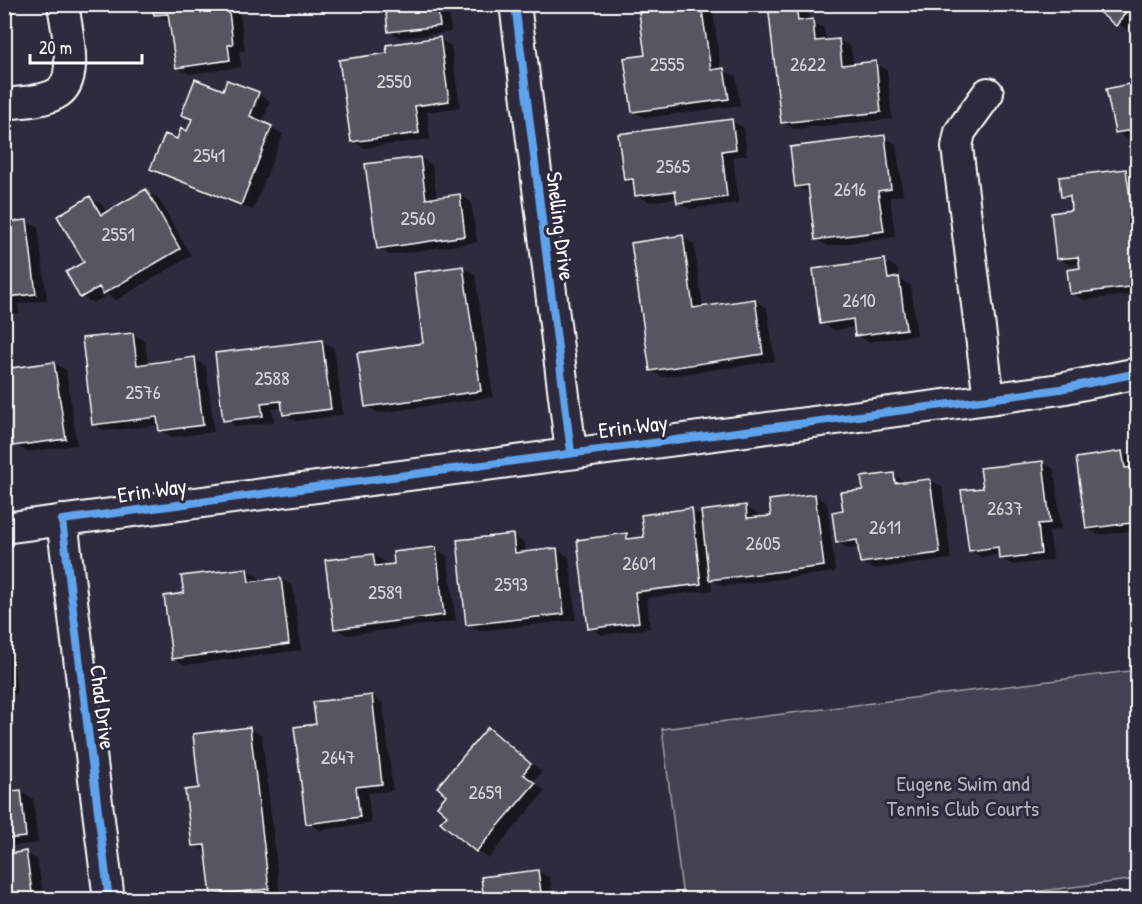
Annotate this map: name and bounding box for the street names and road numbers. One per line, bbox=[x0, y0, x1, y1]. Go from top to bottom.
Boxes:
street label: Snelling Drive bbox=[539, 170, 583, 282]
street label: Erin Way bbox=[597, 407, 669, 445]
street label: Erin Way bbox=[115, 470, 189, 510]
street label: Chad Drive bbox=[83, 663, 123, 751]

